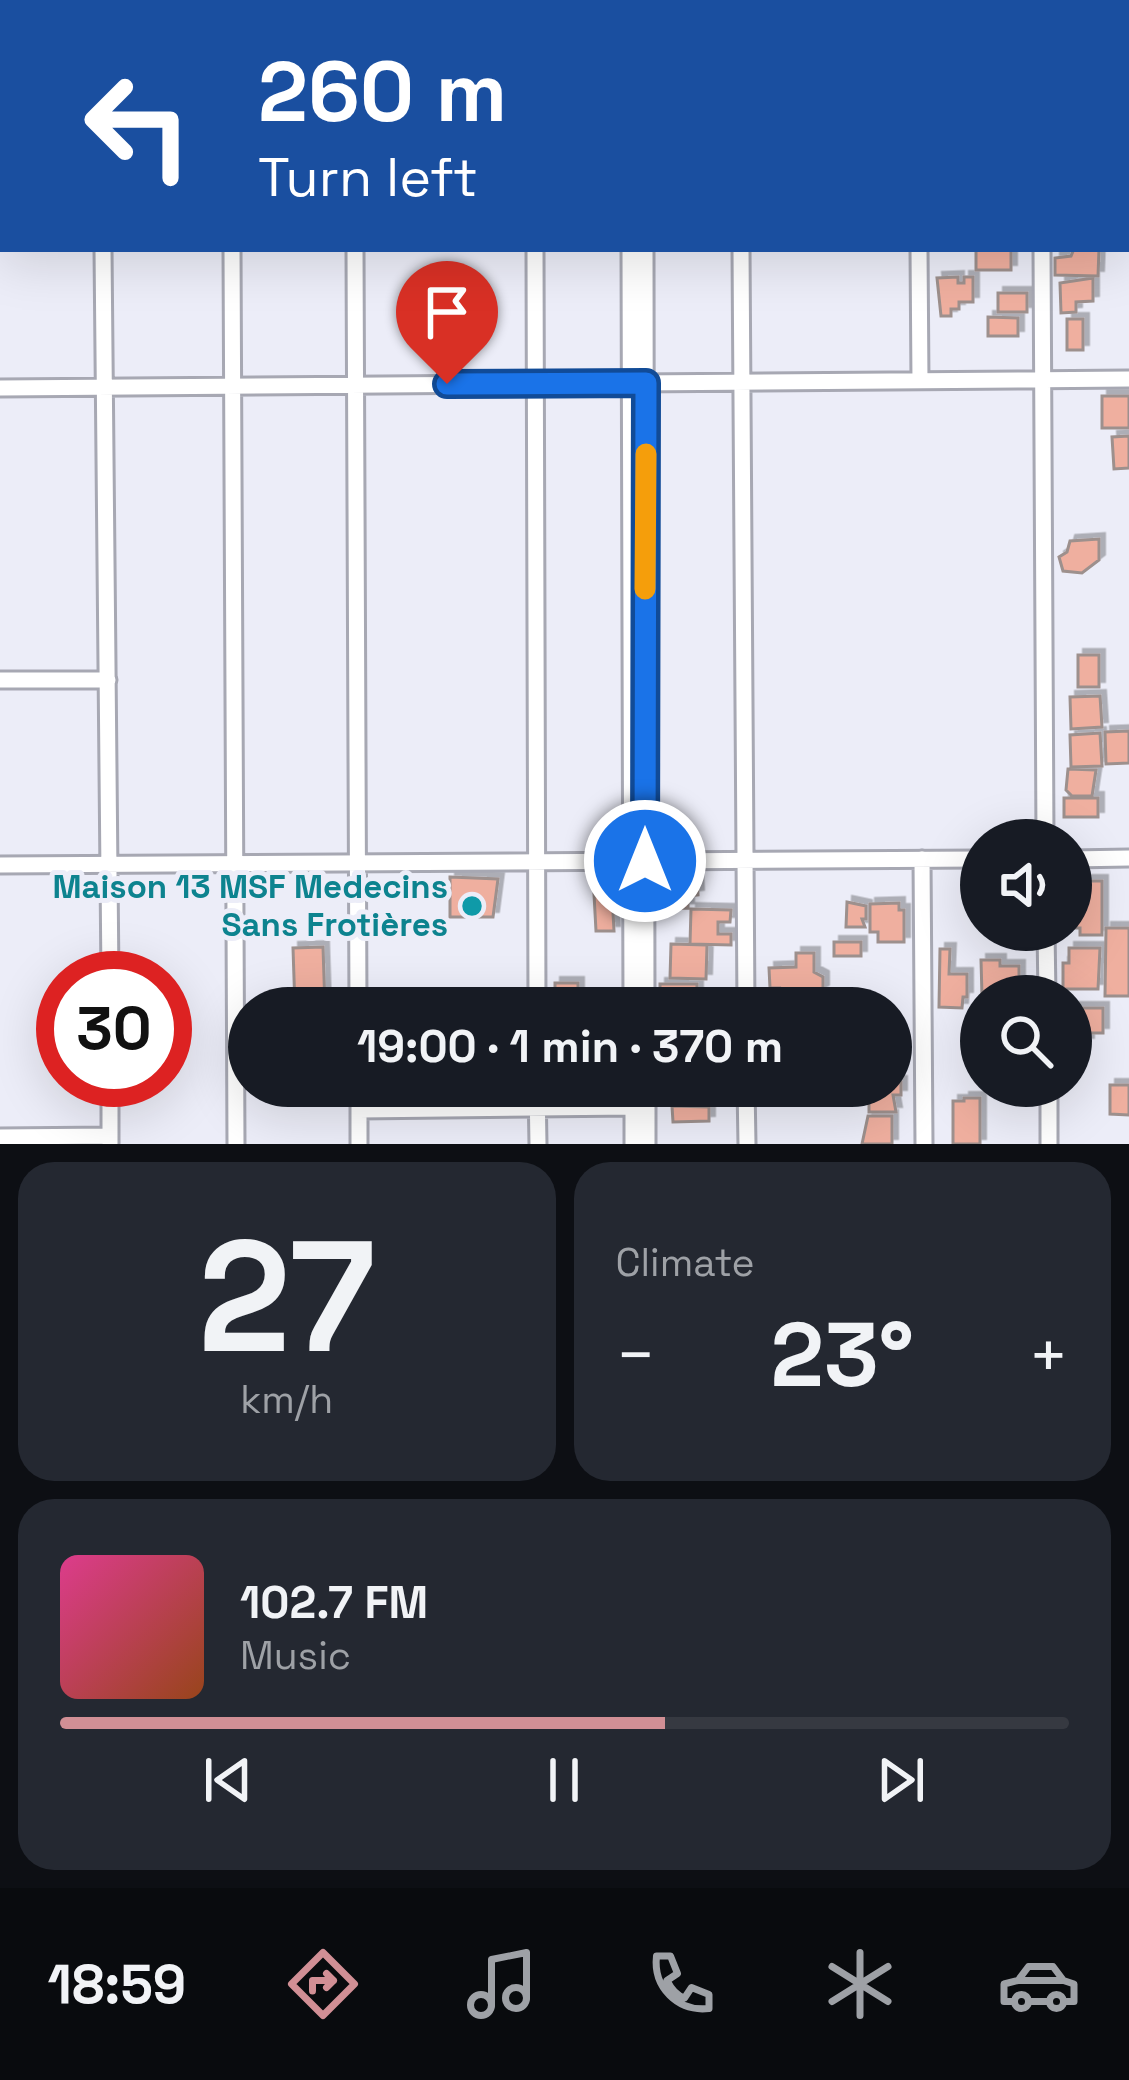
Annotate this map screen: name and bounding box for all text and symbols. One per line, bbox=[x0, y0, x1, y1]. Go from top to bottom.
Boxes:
text: 260 m bbox=[258, 38, 507, 146]
icon: left bbox=[60, 48, 216, 204]
text: Turn left bbox=[258, 143, 478, 212]
pin bbox=[396, 261, 498, 384]
icon: arrive bbox=[414, 279, 480, 345]
position arrow bbox=[582, 798, 708, 924]
map controls bbox=[960, 819, 1092, 1107]
button: sound bbox=[960, 819, 1092, 951]
place label: Maison 13 MSF Medecins Sans Frotières bbox=[52, 866, 448, 946]
marker: Maison 13 MSF Medecins Sans Frotières bbox=[459, 893, 485, 919]
speed limit sign: 30 bbox=[36, 951, 192, 1107]
button: search bbox=[960, 975, 1092, 1107]
text: 19:00 · 1 min · 370 m bbox=[357, 1018, 783, 1075]
text: 27 bbox=[198, 1197, 376, 1397]
text: Climate bbox=[616, 1238, 755, 1287]
text: 23° bbox=[770, 1297, 914, 1412]
text: − bbox=[616, 1313, 656, 1397]
text: + bbox=[1028, 1313, 1069, 1397]
text: km/h bbox=[240, 1375, 333, 1424]
text: 102.7 FM bbox=[240, 1574, 428, 1631]
text: Music bbox=[240, 1631, 351, 1680]
icon: previous bbox=[195, 1747, 261, 1813]
icon: pause bbox=[531, 1747, 597, 1813]
icon: next bbox=[868, 1747, 934, 1813]
icon: directions bbox=[281, 1942, 365, 2026]
icon: music bbox=[460, 1942, 544, 2026]
icon: phone bbox=[639, 1942, 723, 2026]
icon: climate bbox=[818, 1942, 902, 2026]
icon: car bbox=[997, 1942, 1081, 2026]
text: 18:59 bbox=[48, 1950, 186, 2019]

